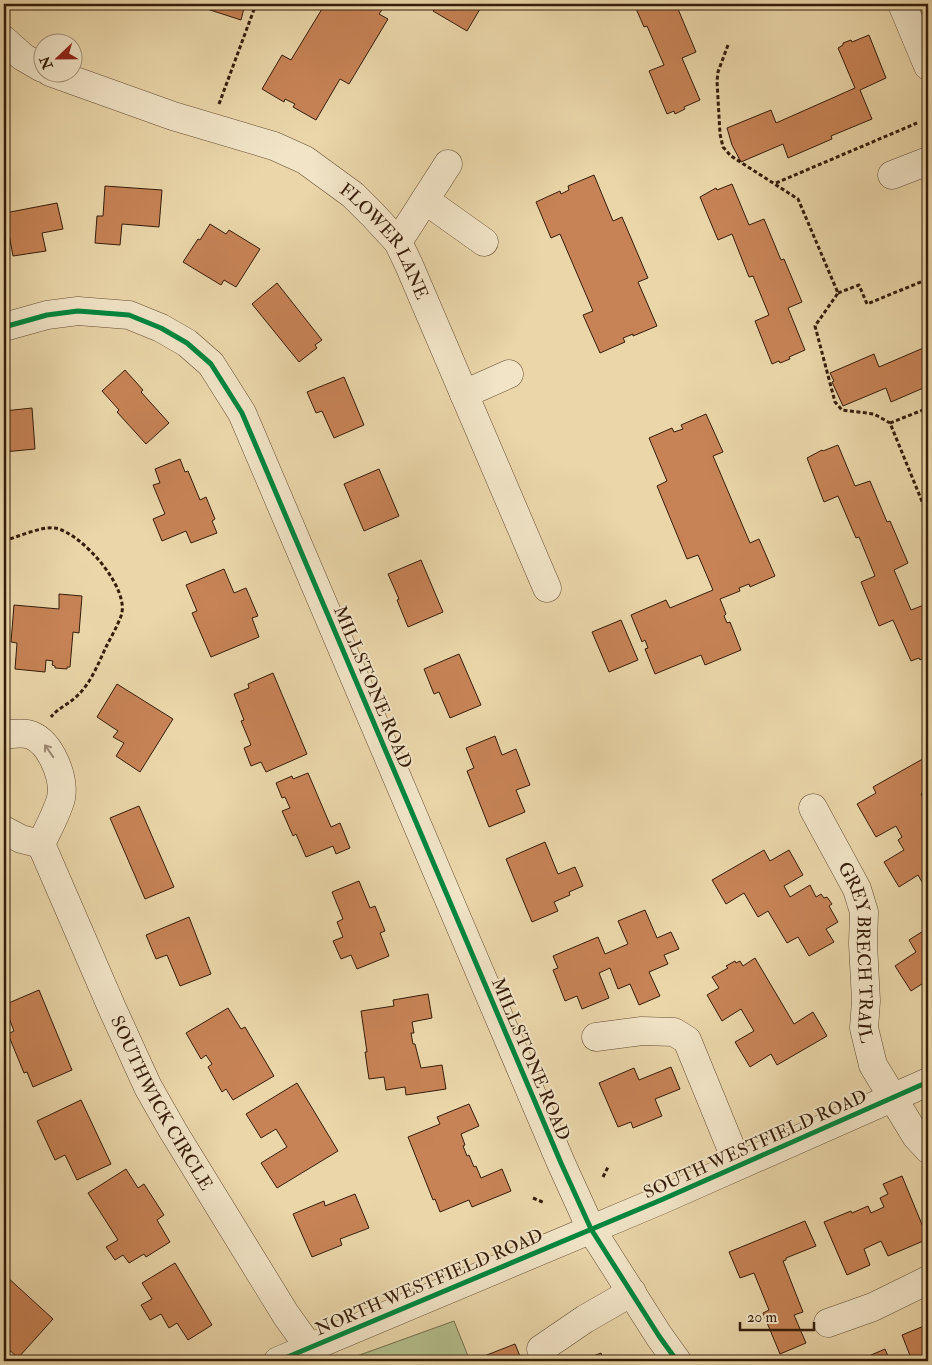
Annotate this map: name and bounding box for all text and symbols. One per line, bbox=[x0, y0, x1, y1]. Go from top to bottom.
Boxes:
north arrow bbox=[32, 32, 82, 82]
text: N bbox=[36, 53, 57, 73]
street label: FLOWER LANE bbox=[335, 178, 433, 303]
street label: MILLSTONE ROAD bbox=[328, 602, 417, 772]
one-way arrow bbox=[44, 744, 54, 758]
street label: GREY BRECH TRAIL bbox=[832, 858, 878, 1045]
street label: MILLSTONE ROAD bbox=[486, 974, 575, 1144]
street label: SOUTHWICK CIRCLE bbox=[105, 1012, 218, 1195]
street label: SOUTH WESTFIELD ROAD bbox=[640, 1085, 871, 1204]
street label: NORTH WESTFIELD ROAD bbox=[312, 1224, 547, 1341]
scale bar bbox=[740, 1300, 813, 1332]
text: 20 m bbox=[747, 1308, 777, 1327]

